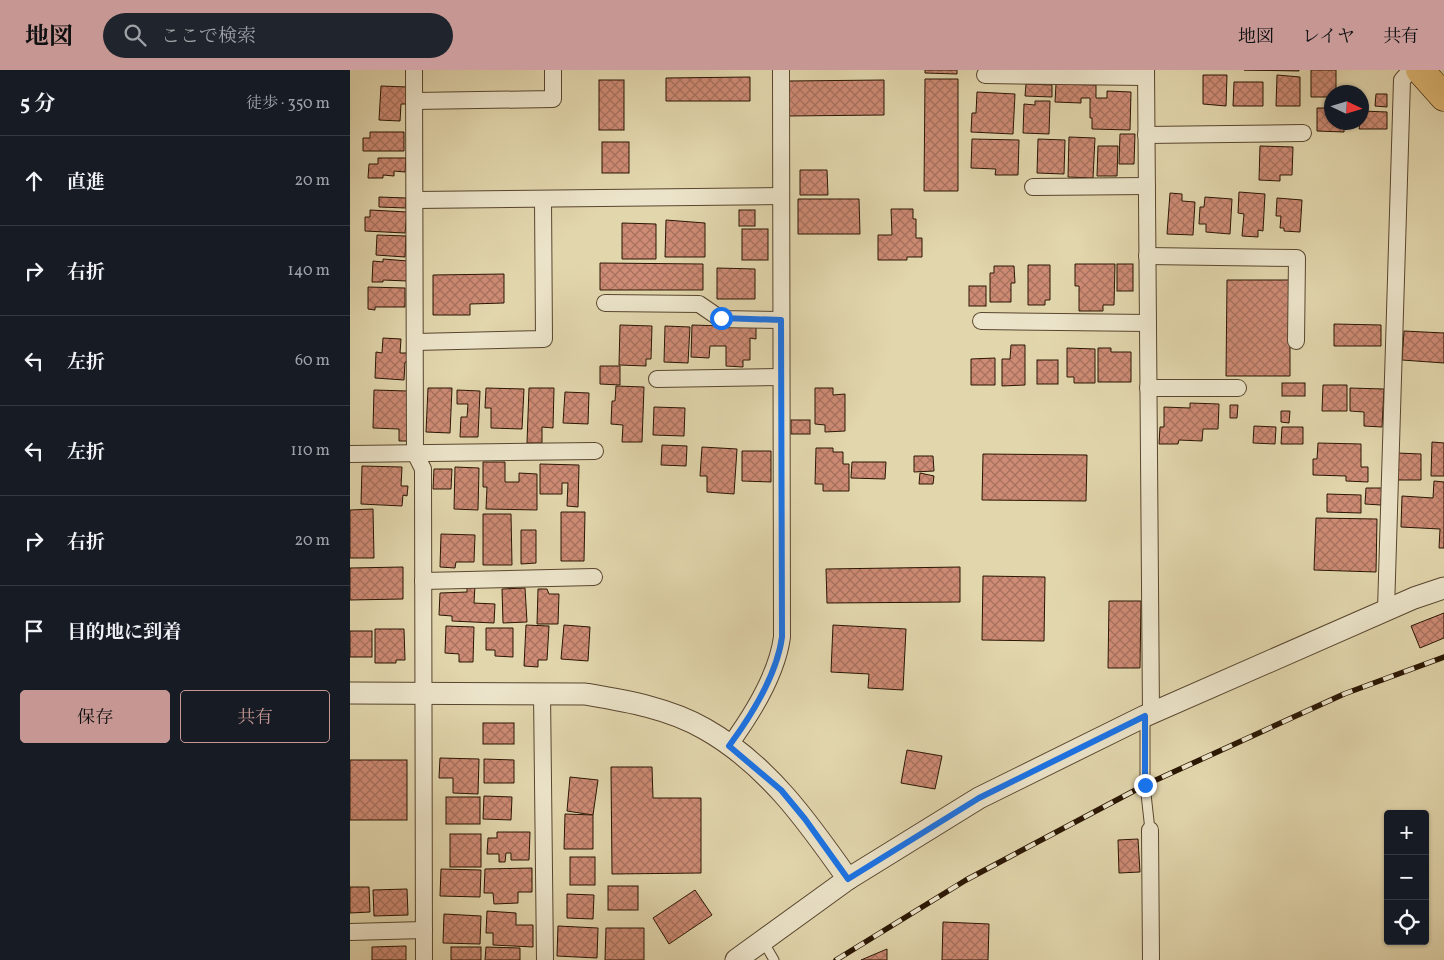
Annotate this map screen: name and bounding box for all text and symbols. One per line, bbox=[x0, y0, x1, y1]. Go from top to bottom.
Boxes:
search box bbox=[103, 13, 453, 58]
text: 地図 bbox=[25, 21, 73, 55]
icon: search bbox=[121, 21, 149, 49]
text: ここで検索 bbox=[161, 24, 256, 50]
text: 地図 bbox=[1238, 25, 1274, 50]
text: レイヤ bbox=[1302, 25, 1355, 50]
text: 共有 bbox=[1383, 25, 1419, 50]
north arrow bbox=[1324, 85, 1369, 130]
text: 5 分 bbox=[20, 90, 55, 119]
text: 徒歩 · 350 m bbox=[246, 93, 330, 115]
icon: ahead bbox=[20, 167, 48, 195]
text: 直進 bbox=[67, 170, 105, 196]
text: 20 m bbox=[295, 170, 330, 192]
icon: right bbox=[20, 257, 48, 285]
text: 右折 bbox=[67, 260, 105, 286]
text: 140 m bbox=[288, 260, 330, 282]
route start bbox=[710, 307, 733, 330]
icon: left bbox=[20, 347, 48, 375]
text: 左折 bbox=[67, 350, 105, 376]
text: 60 m bbox=[295, 350, 330, 372]
icon: left bbox=[20, 437, 48, 465]
text: 左折 bbox=[67, 440, 105, 466]
text: 110 m bbox=[291, 440, 330, 462]
icon: right bbox=[20, 527, 48, 555]
text: 右折 bbox=[67, 530, 105, 556]
text: 20 m bbox=[295, 530, 330, 552]
icon: arrive bbox=[20, 617, 48, 645]
text: 目的地に到着 bbox=[67, 620, 181, 646]
button: 保存 bbox=[20, 690, 170, 743]
button: 共有 bbox=[180, 690, 330, 743]
route end bbox=[1134, 774, 1157, 797]
map controls bbox=[1384, 810, 1429, 945]
button: + bbox=[1384, 810, 1429, 855]
button: − bbox=[1384, 855, 1429, 900]
button: locate bbox=[1384, 900, 1429, 945]

